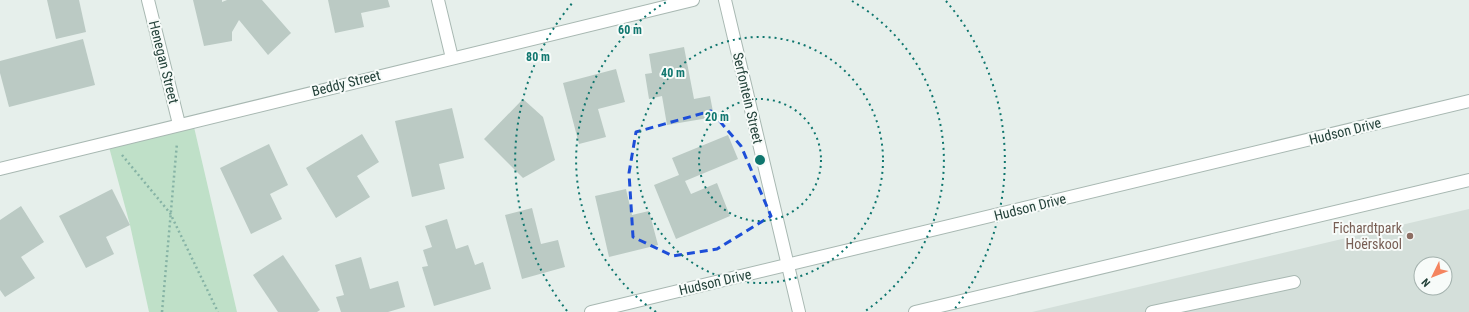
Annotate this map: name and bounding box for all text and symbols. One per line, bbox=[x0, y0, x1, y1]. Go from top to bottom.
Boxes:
street label: Henegan Street bbox=[146, 19, 182, 105]
text: 60 m bbox=[618, 23, 642, 37]
text: 80 m bbox=[526, 50, 550, 64]
street label: Serfontein Street bbox=[730, 51, 766, 145]
text: 40 m bbox=[661, 66, 685, 80]
street label: Beddy Street bbox=[310, 67, 382, 99]
text: 20 m bbox=[705, 110, 729, 124]
street label: Hudson Drive bbox=[1307, 114, 1383, 148]
centre of rings bbox=[753, 153, 767, 167]
street label: Hudson Drive bbox=[992, 190, 1068, 224]
place label: Fichardtpark Hoërskool bbox=[1333, 220, 1403, 252]
marker: Fichardtpark Hoërskool bbox=[1405, 231, 1415, 241]
north arrow bbox=[1413, 256, 1453, 296]
street label: Hudson Drive bbox=[677, 266, 753, 298]
text: N bbox=[1419, 275, 1433, 289]

